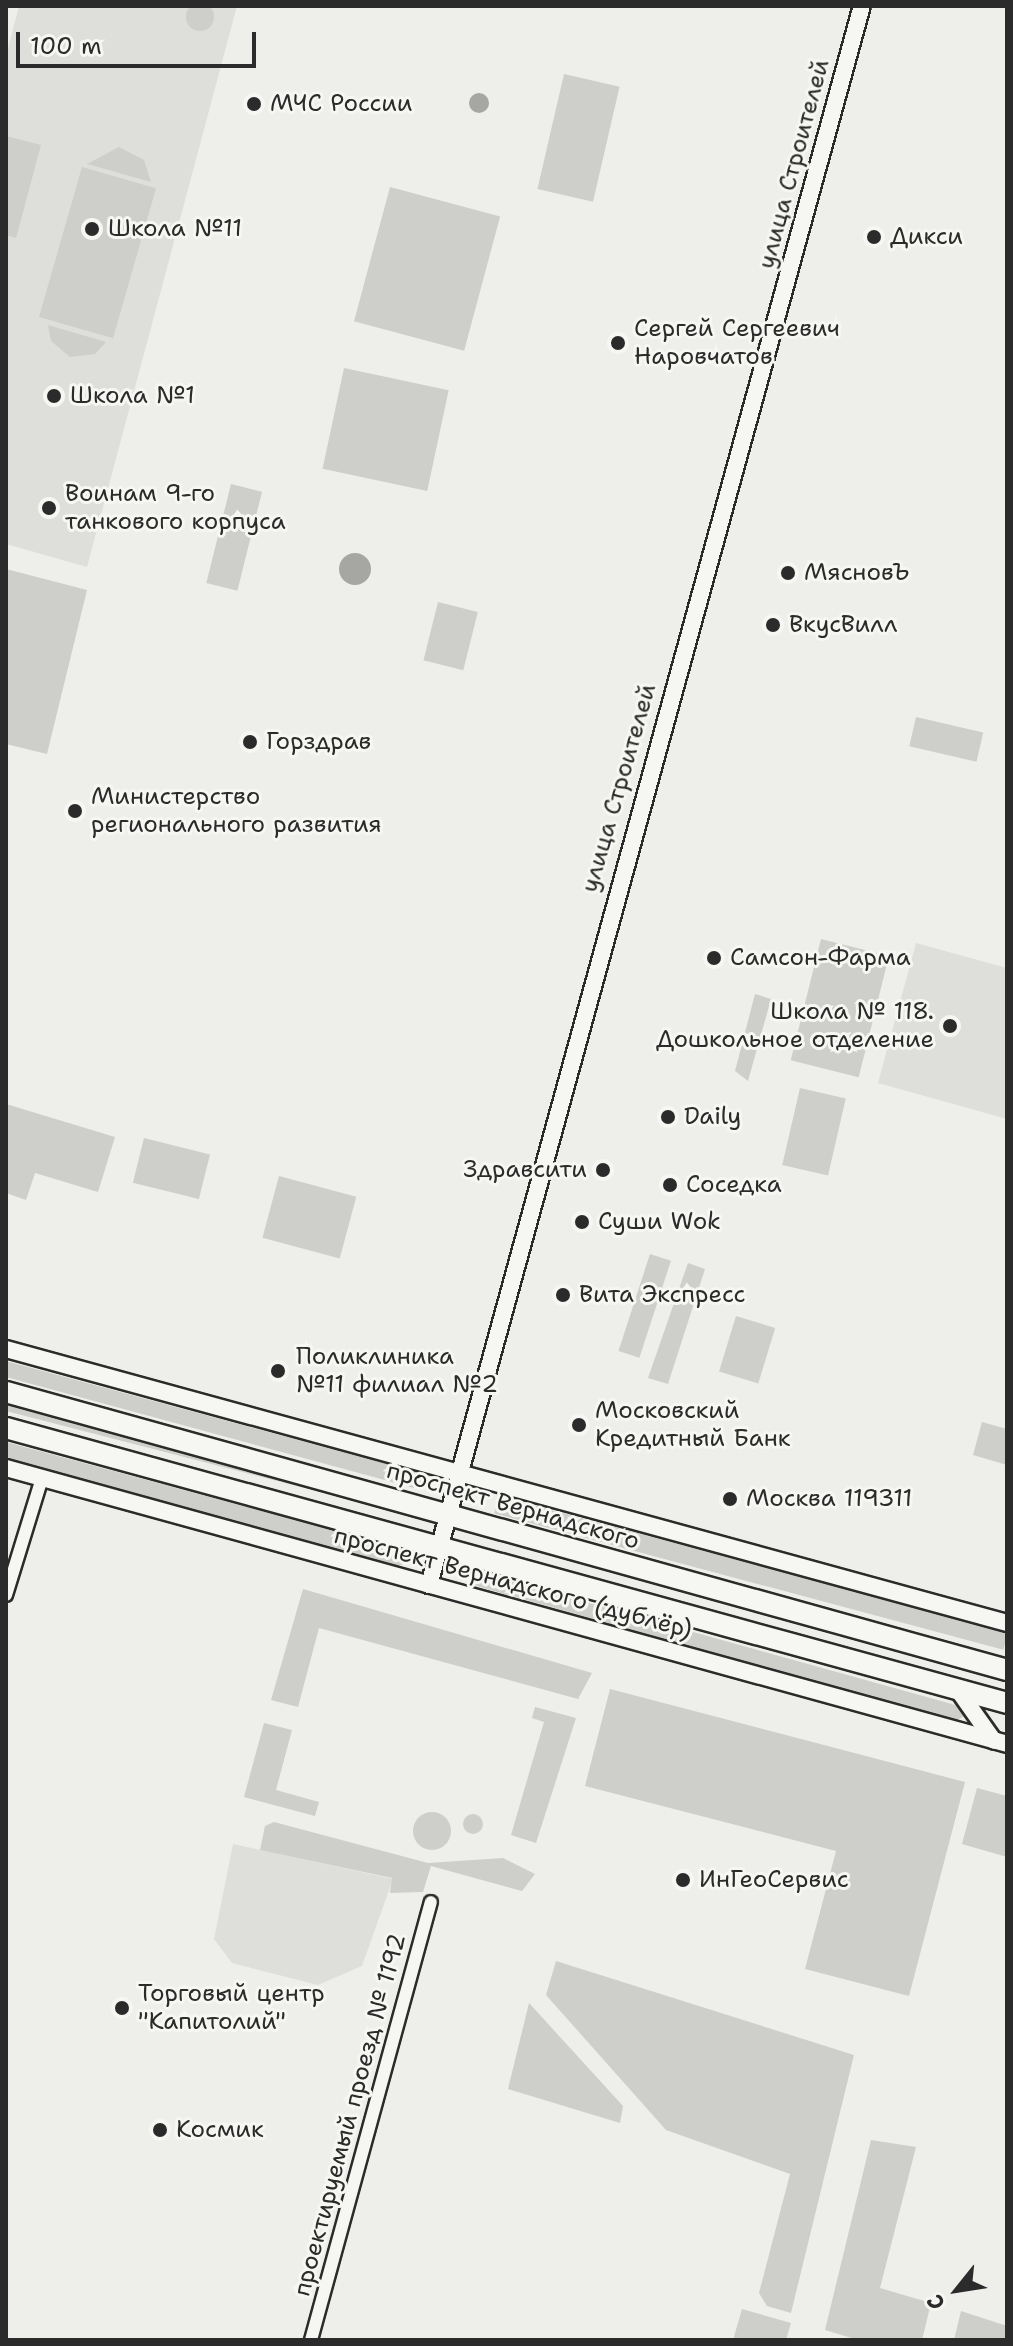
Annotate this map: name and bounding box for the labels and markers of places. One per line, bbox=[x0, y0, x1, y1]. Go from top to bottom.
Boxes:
place label: МЧС России bbox=[270, 90, 412, 118]
marker: МЧС России bbox=[245, 95, 263, 113]
place label: Школа №11 bbox=[108, 215, 242, 243]
marker: Школа №11 bbox=[83, 220, 101, 238]
place label: Дикси bbox=[890, 223, 963, 251]
marker: Дикси bbox=[865, 228, 883, 246]
place label: Сергей Сергеевич Наровчатов bbox=[634, 315, 840, 371]
marker: Сергей Сергеевич Наровчатов bbox=[609, 334, 627, 352]
place label: Школа №1 bbox=[70, 382, 195, 410]
marker: Школа №1 bbox=[45, 387, 63, 405]
place label: Воинам 9-го танкового корпуса bbox=[65, 480, 286, 536]
marker: Воинам 9-го танкового корпуса bbox=[40, 499, 58, 517]
place label: МясновЪ bbox=[804, 559, 910, 587]
marker: МясновЪ bbox=[779, 564, 797, 582]
place label: ВкусВилл bbox=[789, 611, 897, 639]
marker: ВкусВилл bbox=[764, 616, 782, 634]
place label: Горздрав bbox=[266, 728, 371, 756]
marker: Горздрав bbox=[241, 733, 259, 751]
place label: Министерство регионального развития bbox=[91, 783, 382, 839]
marker: Министерство регионального развития bbox=[66, 802, 84, 820]
place label: Самсон-Фарма bbox=[730, 944, 911, 972]
marker: Самсон-Фарма bbox=[705, 949, 723, 967]
place label: Школа № 118. Дошкольное отделение bbox=[656, 998, 934, 1054]
marker: Школа № 118. Дошкольное отделение bbox=[941, 1017, 959, 1035]
place label: Daily bbox=[684, 1103, 741, 1131]
marker: Daily bbox=[659, 1108, 677, 1126]
place label: Здравсити bbox=[463, 1156, 587, 1184]
marker: Здравсити bbox=[594, 1161, 612, 1179]
place label: Соседка bbox=[686, 1171, 782, 1199]
marker: Соседка bbox=[661, 1176, 679, 1194]
place label: Суши Wok bbox=[598, 1208, 721, 1236]
marker: Суши Wok bbox=[573, 1213, 591, 1231]
place label: Вита Экспресс bbox=[579, 1281, 746, 1309]
marker: Вита Экспресс bbox=[554, 1286, 572, 1304]
place label: Поликлиника №11 филиал №2 bbox=[296, 1343, 498, 1399]
marker: Поликлиника №11 филиал №2 bbox=[267, 1360, 289, 1382]
place label: Московский Кредитный Банк bbox=[595, 1397, 790, 1453]
marker: Московский Кредитный Банк bbox=[570, 1416, 588, 1434]
place label: Москва 119311 bbox=[746, 1485, 913, 1513]
marker: Москва 119311 bbox=[721, 1490, 739, 1508]
place label: ИнГеоСервис bbox=[699, 1866, 849, 1894]
marker: ИнГеоСервис bbox=[674, 1871, 692, 1889]
place label: Торговый центр "Капитолий" bbox=[138, 1980, 325, 2036]
marker: Торговый центр "Капитолий" bbox=[113, 1999, 131, 2017]
place label: Космик bbox=[176, 2116, 264, 2144]
marker: Космик bbox=[151, 2121, 169, 2139]

